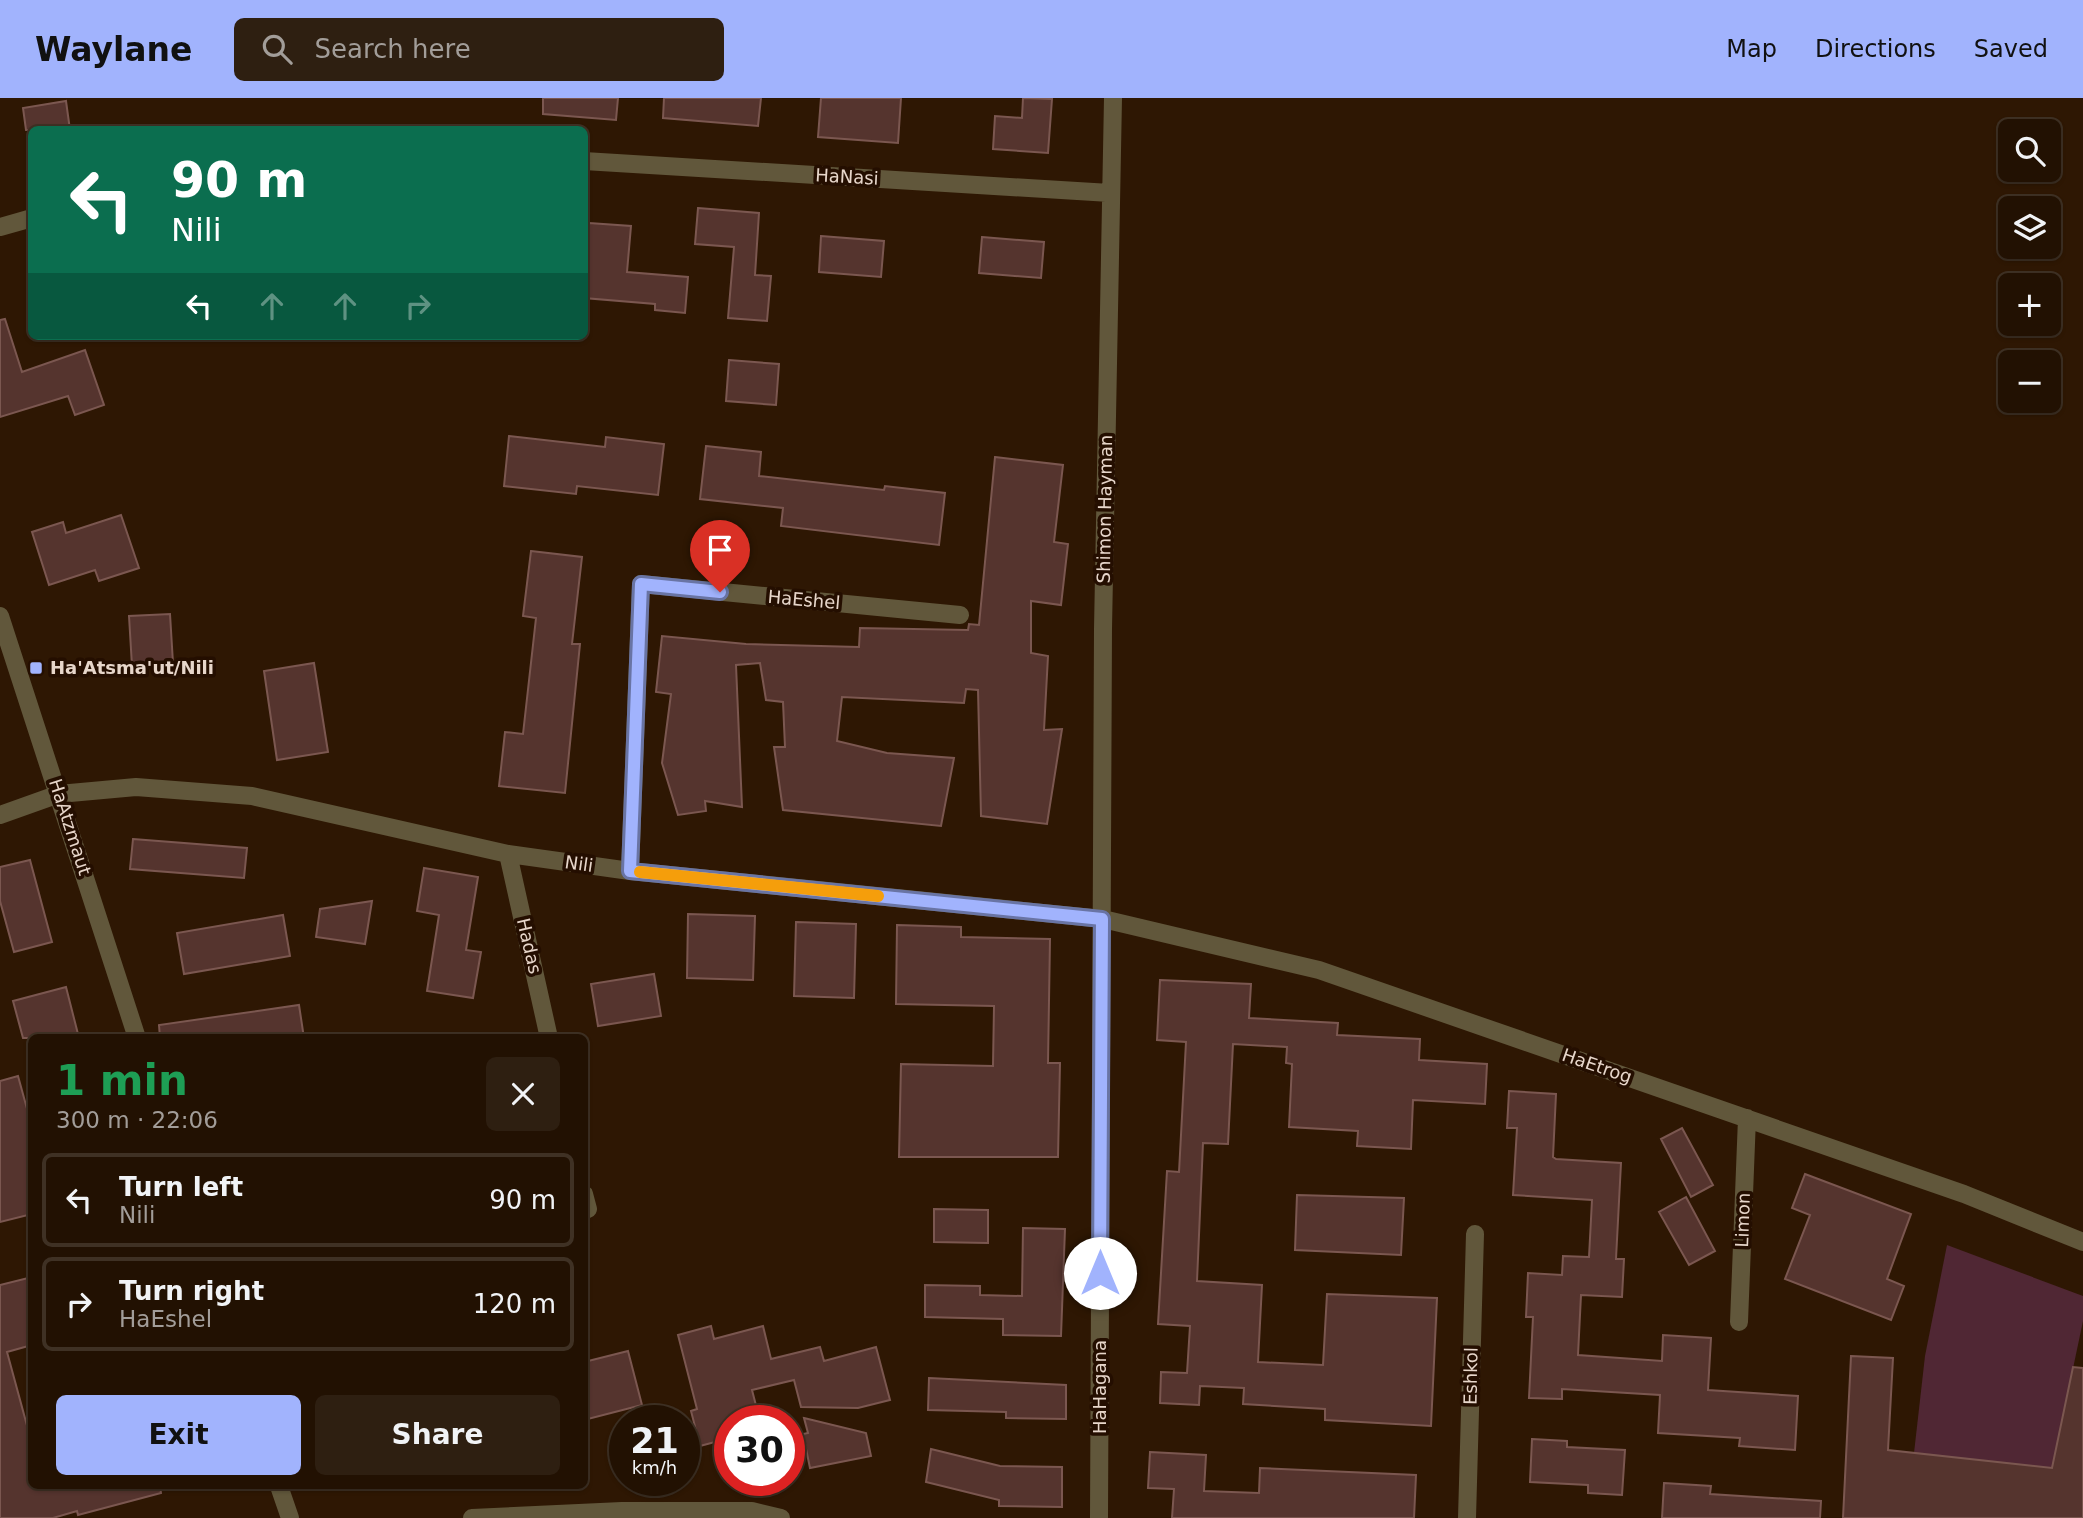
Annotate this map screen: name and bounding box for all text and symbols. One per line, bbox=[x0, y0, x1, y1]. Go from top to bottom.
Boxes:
search box bbox=[234, 18, 724, 81]
text: Waylane bbox=[35, 30, 192, 69]
icon: search bbox=[258, 30, 296, 68]
text: Search here bbox=[314, 34, 471, 64]
text: Map bbox=[1726, 35, 1777, 63]
text: Directions bbox=[1815, 35, 1936, 63]
text: Saved bbox=[1974, 35, 2048, 63]
map controls bbox=[1998, 119, 2061, 413]
button: search bbox=[1998, 119, 2061, 182]
text: 90 m bbox=[171, 152, 307, 209]
icon: left bbox=[56, 154, 147, 245]
street label: HaNasi bbox=[815, 164, 879, 189]
button: layers bbox=[1998, 196, 2061, 259]
text: Nili bbox=[171, 211, 222, 249]
button: + bbox=[1998, 273, 2061, 336]
icon: left bbox=[180, 287, 218, 325]
icon: ahead bbox=[253, 287, 291, 325]
icon: ahead bbox=[326, 287, 364, 325]
icon: right bbox=[399, 287, 437, 325]
button: − bbox=[1998, 350, 2061, 413]
street label: Shimon Hayman bbox=[1093, 434, 1116, 584]
pin bbox=[690, 520, 750, 592]
icon: arrive bbox=[701, 531, 739, 569]
street label: HaEshel bbox=[767, 586, 841, 613]
place label: Ha'Atsma'ut/Nili bbox=[50, 657, 214, 678]
marker: Ha'Atsma'ut/Nili bbox=[28, 660, 44, 676]
street label: HaAtzmaut bbox=[45, 776, 96, 878]
street label: Nili bbox=[564, 851, 595, 876]
street label: Hadas bbox=[513, 916, 546, 976]
street label: HaEtrog bbox=[1559, 1044, 1635, 1087]
text: 1 min bbox=[56, 1056, 188, 1105]
button: close bbox=[486, 1057, 560, 1131]
text: 300 m · 22:06 bbox=[56, 1107, 218, 1133]
text: Turn left bbox=[119, 1172, 243, 1202]
icon: left bbox=[60, 1181, 98, 1219]
text: 90 m bbox=[489, 1185, 556, 1215]
street label: Limon bbox=[1731, 1192, 1754, 1248]
text: Nili bbox=[119, 1202, 155, 1228]
position arrow bbox=[1063, 1236, 1137, 1310]
text: Turn right bbox=[119, 1276, 264, 1306]
icon: right bbox=[60, 1285, 98, 1323]
text: 120 m bbox=[473, 1289, 556, 1319]
text: HaEshel bbox=[119, 1306, 212, 1332]
street label: HaHagana bbox=[1089, 1340, 1110, 1434]
street label: Eshkol bbox=[1459, 1347, 1482, 1405]
button: Exit bbox=[56, 1395, 301, 1475]
button: Share bbox=[315, 1395, 560, 1475]
speed limit sign: 30 bbox=[714, 1405, 805, 1496]
text: 21 bbox=[630, 1421, 679, 1461]
text: km/h bbox=[632, 1457, 677, 1478]

